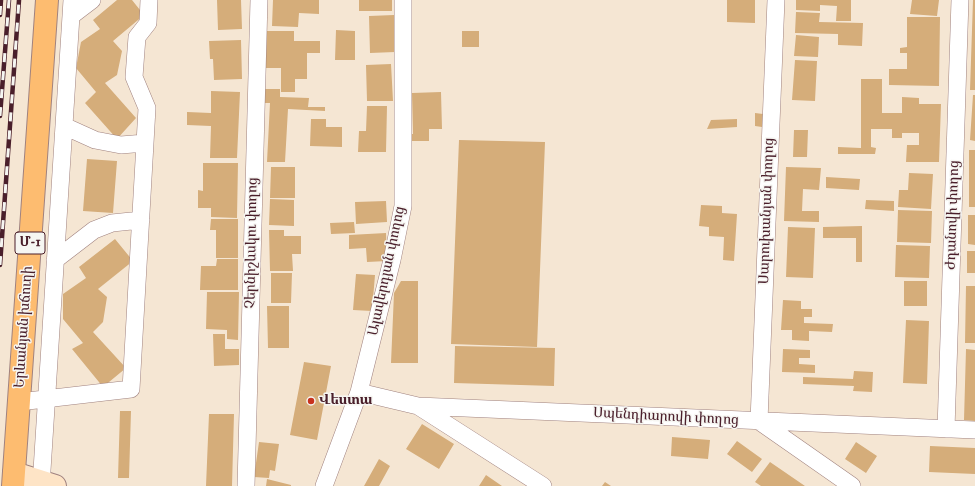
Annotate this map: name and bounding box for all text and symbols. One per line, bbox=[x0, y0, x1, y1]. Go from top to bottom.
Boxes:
street label: Սարուխանյան փողոց bbox=[756, 137, 778, 285]
street label: Ժդանովի փողոց bbox=[943, 160, 963, 270]
street label: Չերնիշևսկու փողոց bbox=[242, 177, 262, 309]
street label: Ալավերդյան փողոց bbox=[365, 205, 409, 337]
road number: Մ-1 bbox=[15, 232, 45, 254]
street label: Երևանյան խճուղի bbox=[11, 265, 37, 389]
place label: Վեստա bbox=[319, 393, 372, 409]
marker: Վեստա bbox=[306, 396, 316, 406]
street label: Սպենդիարովի փողոց bbox=[593, 405, 739, 429]

